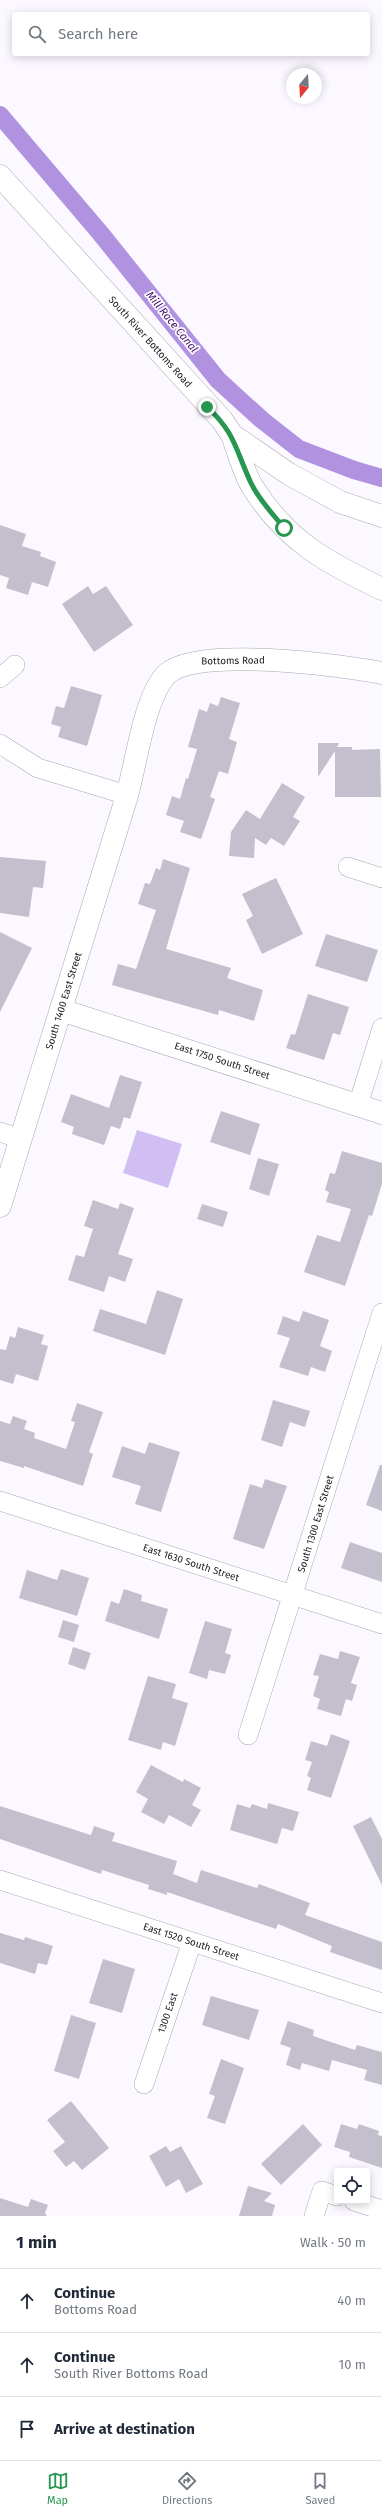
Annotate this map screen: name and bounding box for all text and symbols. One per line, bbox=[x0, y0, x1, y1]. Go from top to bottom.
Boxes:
search box bbox=[12, 12, 370, 56]
icon: search bbox=[26, 23, 48, 45]
text: Search here bbox=[58, 25, 138, 43]
north arrow bbox=[286, 68, 322, 104]
water label: Mill Race Canal bbox=[143, 289, 201, 355]
street label: South River Bottoms Road bbox=[106, 294, 194, 390]
route end bbox=[198, 398, 216, 416]
route start bbox=[275, 519, 293, 537]
street label: Bottoms Road bbox=[201, 654, 265, 668]
street label: South 1400 East Street bbox=[43, 950, 85, 1051]
street label: East 1750 South Street bbox=[173, 1040, 272, 1082]
street label: South 1300 East Street bbox=[295, 1474, 337, 1574]
street label: East 1630 South Street bbox=[141, 1542, 241, 1584]
street label: East 1520 South Street bbox=[141, 1921, 241, 1963]
street label: 1300 East bbox=[155, 1991, 181, 2035]
map controls bbox=[334, 2168, 370, 2204]
button: locate bbox=[334, 2168, 370, 2204]
text: 1 min bbox=[16, 2232, 57, 2253]
text: Walk · 50 m bbox=[300, 2235, 366, 2250]
text: Continue bbox=[54, 2284, 115, 2302]
icon: ahead bbox=[16, 2290, 38, 2312]
text: 40 m bbox=[337, 2293, 366, 2308]
text: Bottoms Road bbox=[54, 2302, 137, 2317]
text: Continue bbox=[54, 2348, 115, 2366]
icon: ahead bbox=[16, 2354, 38, 2376]
text: 10 m bbox=[339, 2357, 366, 2372]
text: South River Bottoms Road bbox=[54, 2366, 208, 2381]
icon: arrive bbox=[16, 2418, 38, 2440]
text: Arrive at destination bbox=[54, 2420, 195, 2438]
tab: Map bbox=[47, 2470, 69, 2507]
tab: Directions bbox=[162, 2470, 212, 2507]
tab: Saved bbox=[306, 2470, 335, 2507]

